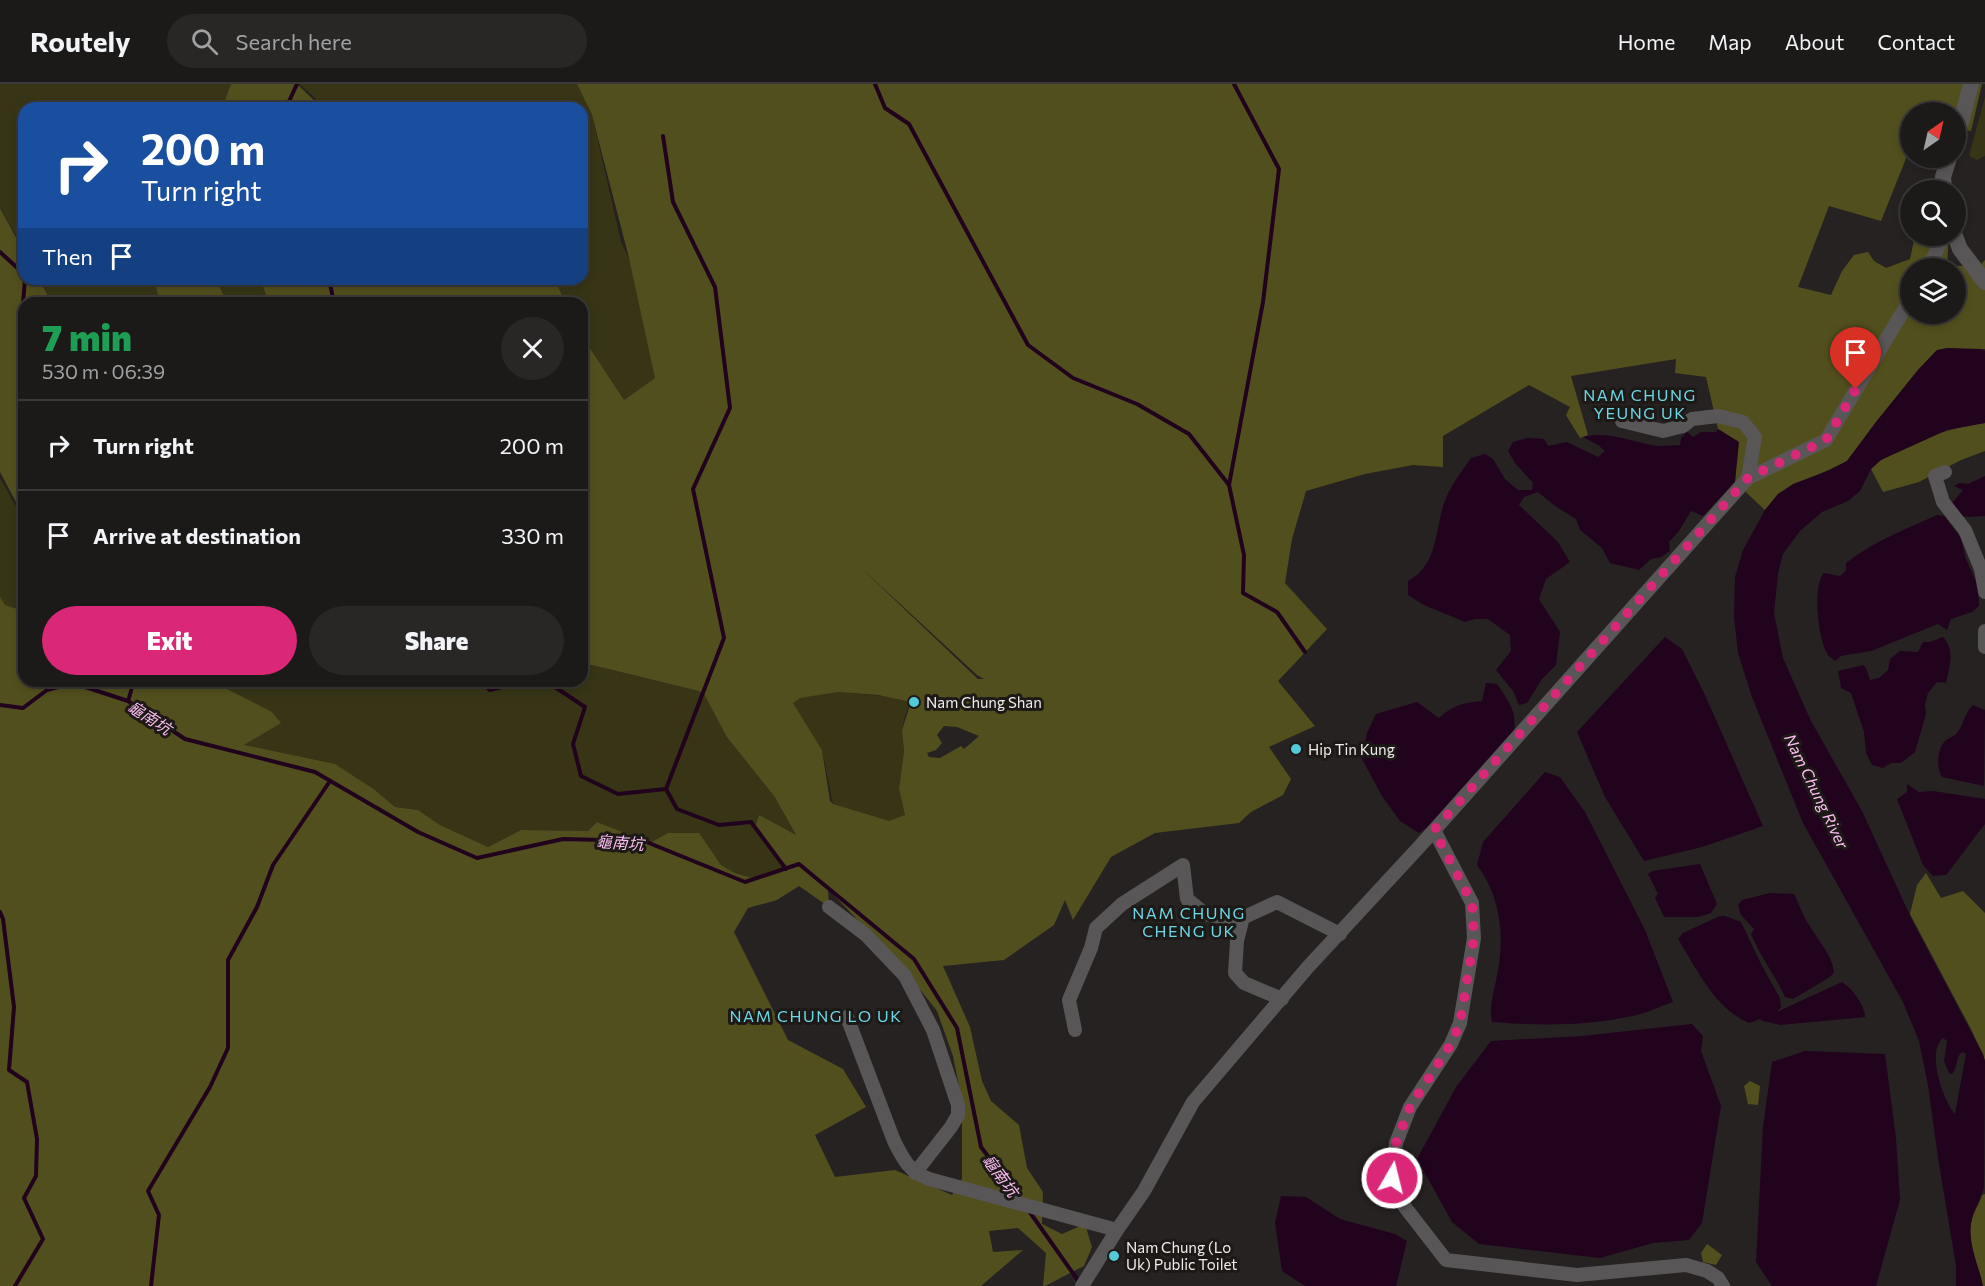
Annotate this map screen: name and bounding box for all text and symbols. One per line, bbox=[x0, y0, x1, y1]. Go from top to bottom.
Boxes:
search box bbox=[167, 14, 587, 68]
text: Routely bbox=[30, 24, 131, 58]
icon: search bbox=[188, 25, 221, 58]
text: Search here bbox=[236, 28, 352, 55]
text: Home bbox=[1618, 29, 1675, 54]
text: Map bbox=[1708, 29, 1752, 54]
text: About bbox=[1785, 29, 1844, 54]
text: Contact bbox=[1877, 29, 1955, 54]
north arrow bbox=[1900, 102, 1966, 168]
map controls bbox=[1900, 102, 1966, 324]
text: 200 m bbox=[141, 122, 265, 174]
icon: right bbox=[42, 126, 120, 204]
text: Turn right bbox=[141, 174, 261, 207]
button: search bbox=[1900, 180, 1966, 246]
icon: arrive bbox=[105, 240, 138, 273]
text: Then bbox=[42, 243, 93, 270]
button: layers bbox=[1900, 258, 1966, 324]
text: 7 min bbox=[42, 314, 132, 358]
button: close bbox=[501, 317, 564, 380]
pin bbox=[1830, 327, 1881, 389]
icon: arrive bbox=[1839, 336, 1872, 369]
text: 530 m · 06:39 bbox=[42, 359, 165, 383]
district label: NAM CHUNG YEUNG UK bbox=[1583, 385, 1697, 422]
icon: right bbox=[42, 429, 75, 462]
text: Turn right bbox=[93, 432, 194, 459]
text: 200 m bbox=[500, 432, 564, 459]
icon: arrive bbox=[42, 519, 75, 552]
text: Arrive at destination bbox=[93, 522, 301, 549]
text: 330 m bbox=[501, 522, 564, 549]
button: Exit bbox=[42, 606, 297, 675]
button: Share bbox=[309, 606, 564, 675]
place label: Nam Chung Shan bbox=[926, 693, 1042, 711]
marker: Nam Chung Shan bbox=[907, 695, 921, 709]
water label: 龜南坑 bbox=[125, 696, 177, 739]
water label: Nam Chung River bbox=[1781, 731, 1853, 852]
place label: Hip Tin Kung bbox=[1308, 740, 1395, 758]
marker: Hip Tin Kung bbox=[1289, 742, 1303, 756]
water label: 龜南坑 bbox=[595, 831, 647, 853]
district label: NAM CHUNG CHENG UK bbox=[1132, 903, 1246, 940]
district label: NAM CHUNG LO UK bbox=[730, 1006, 902, 1025]
position arrow bbox=[1360, 1146, 1424, 1210]
water label: 龜南坑 bbox=[979, 1150, 1024, 1202]
place label: Nam Chung (Lo Uk) Public Toilet bbox=[1126, 1238, 1237, 1273]
marker: Nam Chung (Lo Uk) Public Toilet bbox=[1107, 1249, 1121, 1263]

